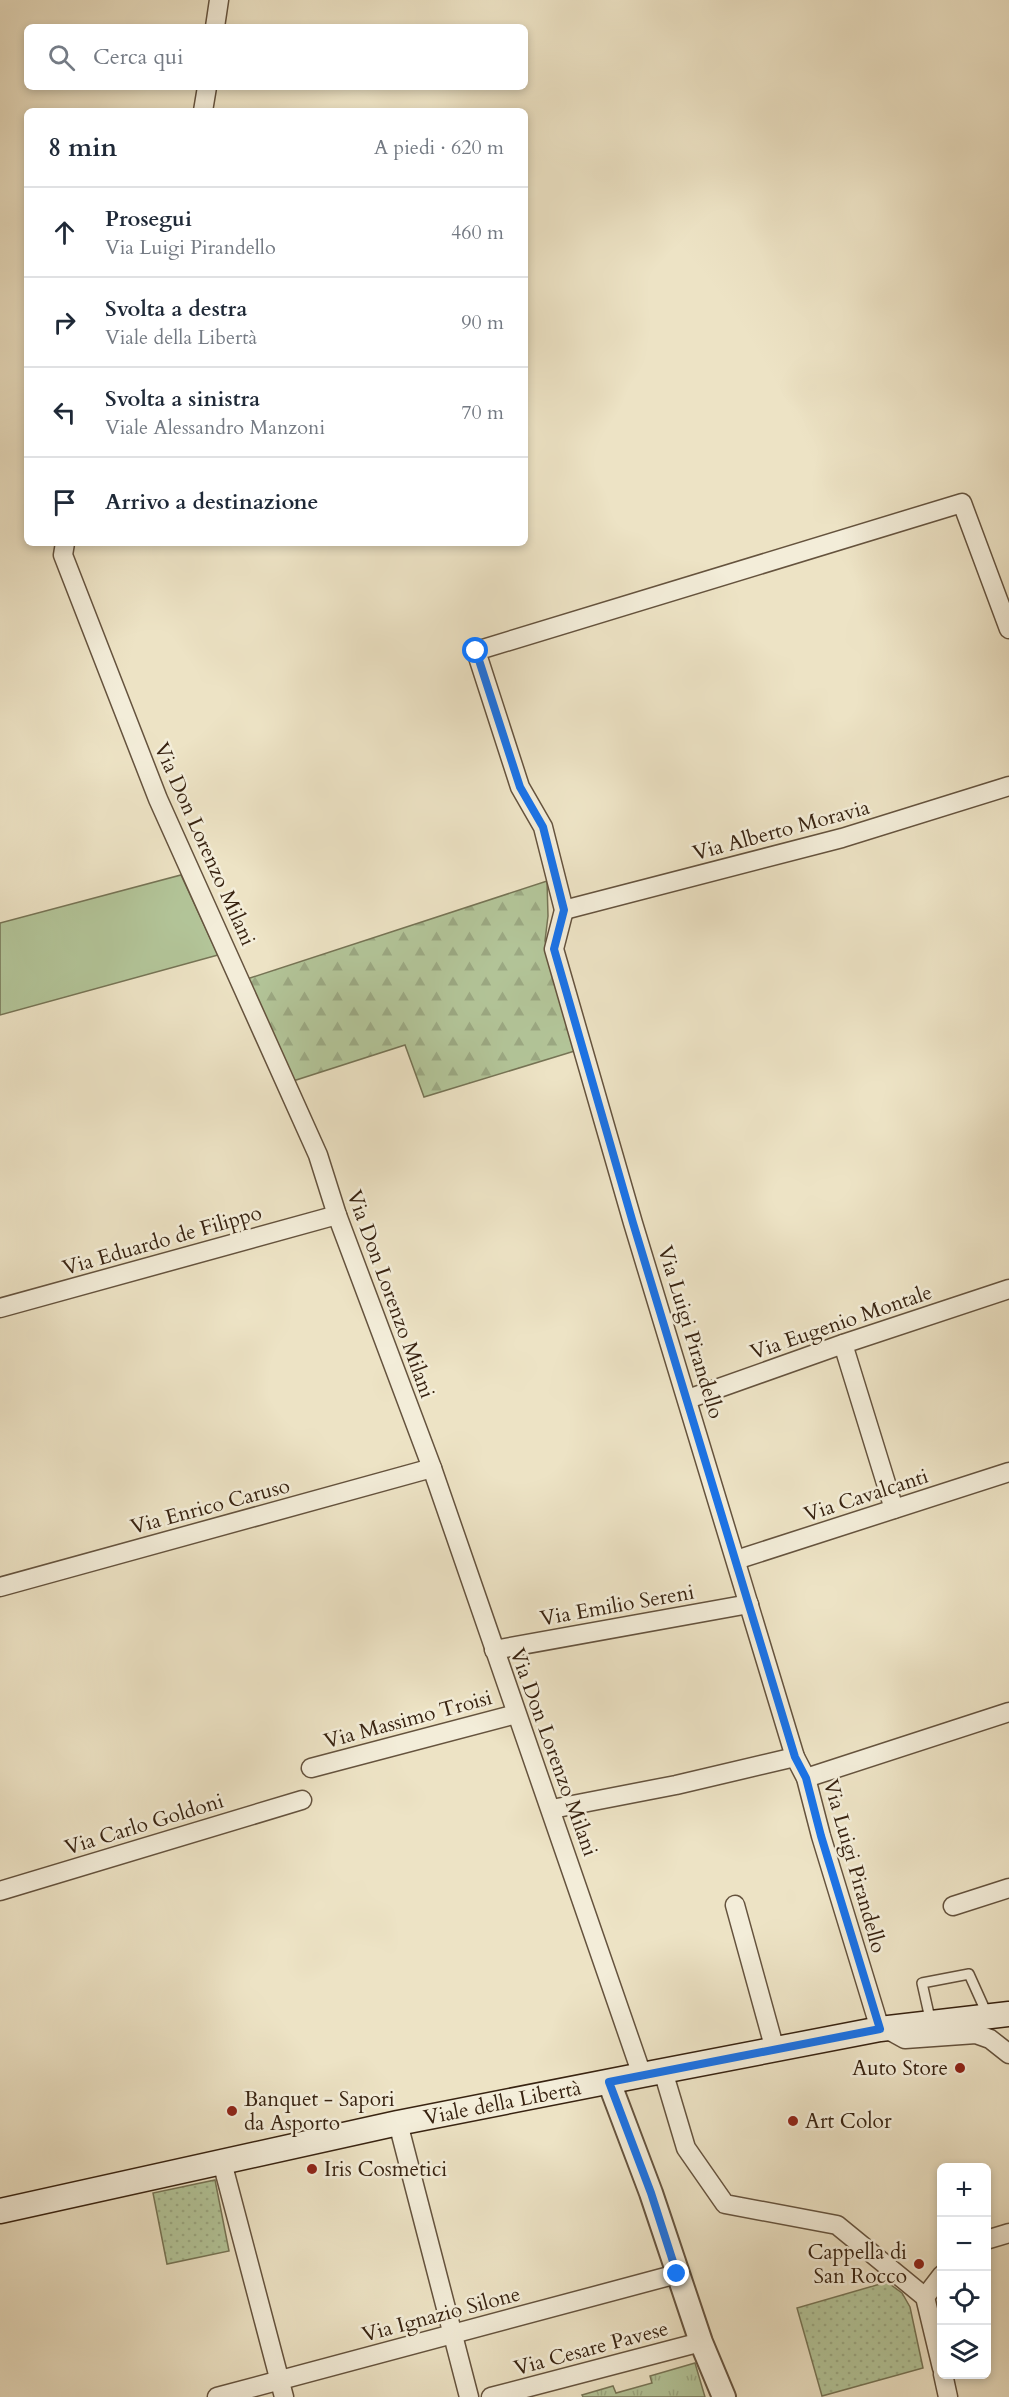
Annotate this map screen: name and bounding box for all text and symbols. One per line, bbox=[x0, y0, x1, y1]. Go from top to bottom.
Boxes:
search box bbox=[24, 24, 528, 90]
icon: search bbox=[45, 41, 78, 74]
text: Cerca qui bbox=[93, 42, 183, 72]
text: 8 min bbox=[48, 130, 117, 165]
text: A piedi · 620 m bbox=[374, 134, 504, 161]
text: Prosegui bbox=[105, 204, 192, 234]
icon: ahead bbox=[48, 216, 81, 249]
text: 460 m bbox=[451, 219, 504, 246]
text: Via Luigi Pirandello bbox=[105, 234, 276, 261]
text: Svolta a destra bbox=[105, 294, 247, 324]
icon: right bbox=[48, 306, 81, 339]
text: 90 m bbox=[461, 309, 504, 336]
text: Viale della Libertà bbox=[105, 324, 257, 351]
text: Svolta a sinistra bbox=[105, 384, 260, 414]
icon: left bbox=[48, 396, 81, 429]
text: 70 m bbox=[461, 399, 504, 426]
text: Viale Alessandro Manzoni bbox=[105, 414, 325, 441]
icon: arrive bbox=[48, 486, 81, 519]
text: Arrivo a destinazione bbox=[105, 487, 318, 517]
route start bbox=[462, 637, 488, 663]
street label: Via Don Lorenzo Milani bbox=[147, 738, 262, 950]
street label: Via Alberto Moravia bbox=[690, 793, 873, 868]
street label: Via Don Lorenzo Milani bbox=[339, 1186, 442, 1402]
street label: Via Eduardo de Filippo bbox=[59, 1198, 265, 1283]
street label: Via Luigi Pirandello bbox=[650, 1242, 731, 1422]
street label: Via Eugenio Montale bbox=[746, 1278, 936, 1367]
street label: Via Cavalcanti bbox=[800, 1462, 932, 1529]
street label: Via Enrico Caruso bbox=[127, 1471, 293, 1542]
street label: Via Emilio Sereni bbox=[538, 1578, 697, 1633]
street label: Via Don Lorenzo Milani bbox=[502, 1644, 605, 1860]
street label: Via Massimo Troisi bbox=[321, 1683, 495, 1756]
street label: Via Luigi Pirandello bbox=[816, 1776, 893, 1956]
street label: Via Carlo Goldoni bbox=[61, 1786, 227, 1862]
place label: Auto Store bbox=[852, 2054, 948, 2083]
marker: Auto Store bbox=[953, 2061, 967, 2075]
street label: Viale della Libertà bbox=[421, 2073, 584, 2133]
place label: Banquet - Sapori da Asporto bbox=[244, 2085, 395, 2138]
marker: Banquet - Sapori da Asporto bbox=[225, 2104, 239, 2118]
place label: Art Color bbox=[805, 2107, 892, 2136]
marker: Art Color bbox=[786, 2114, 800, 2128]
place label: Iris Cosmetici bbox=[324, 2155, 447, 2184]
marker: Iris Cosmetici bbox=[305, 2162, 319, 2176]
map controls bbox=[937, 2163, 991, 2379]
button: + bbox=[937, 2163, 991, 2217]
button: − bbox=[937, 2217, 991, 2271]
place label: Cappella di San Rocco bbox=[807, 2238, 907, 2291]
marker: Cappella di San Rocco bbox=[912, 2257, 926, 2271]
route end bbox=[663, 2260, 689, 2286]
button: locate bbox=[937, 2271, 991, 2325]
street label: Via Ignazio Silone bbox=[359, 2279, 524, 2350]
street label: Via Cesare Pavese bbox=[511, 2314, 672, 2383]
button: layers bbox=[937, 2325, 991, 2379]

